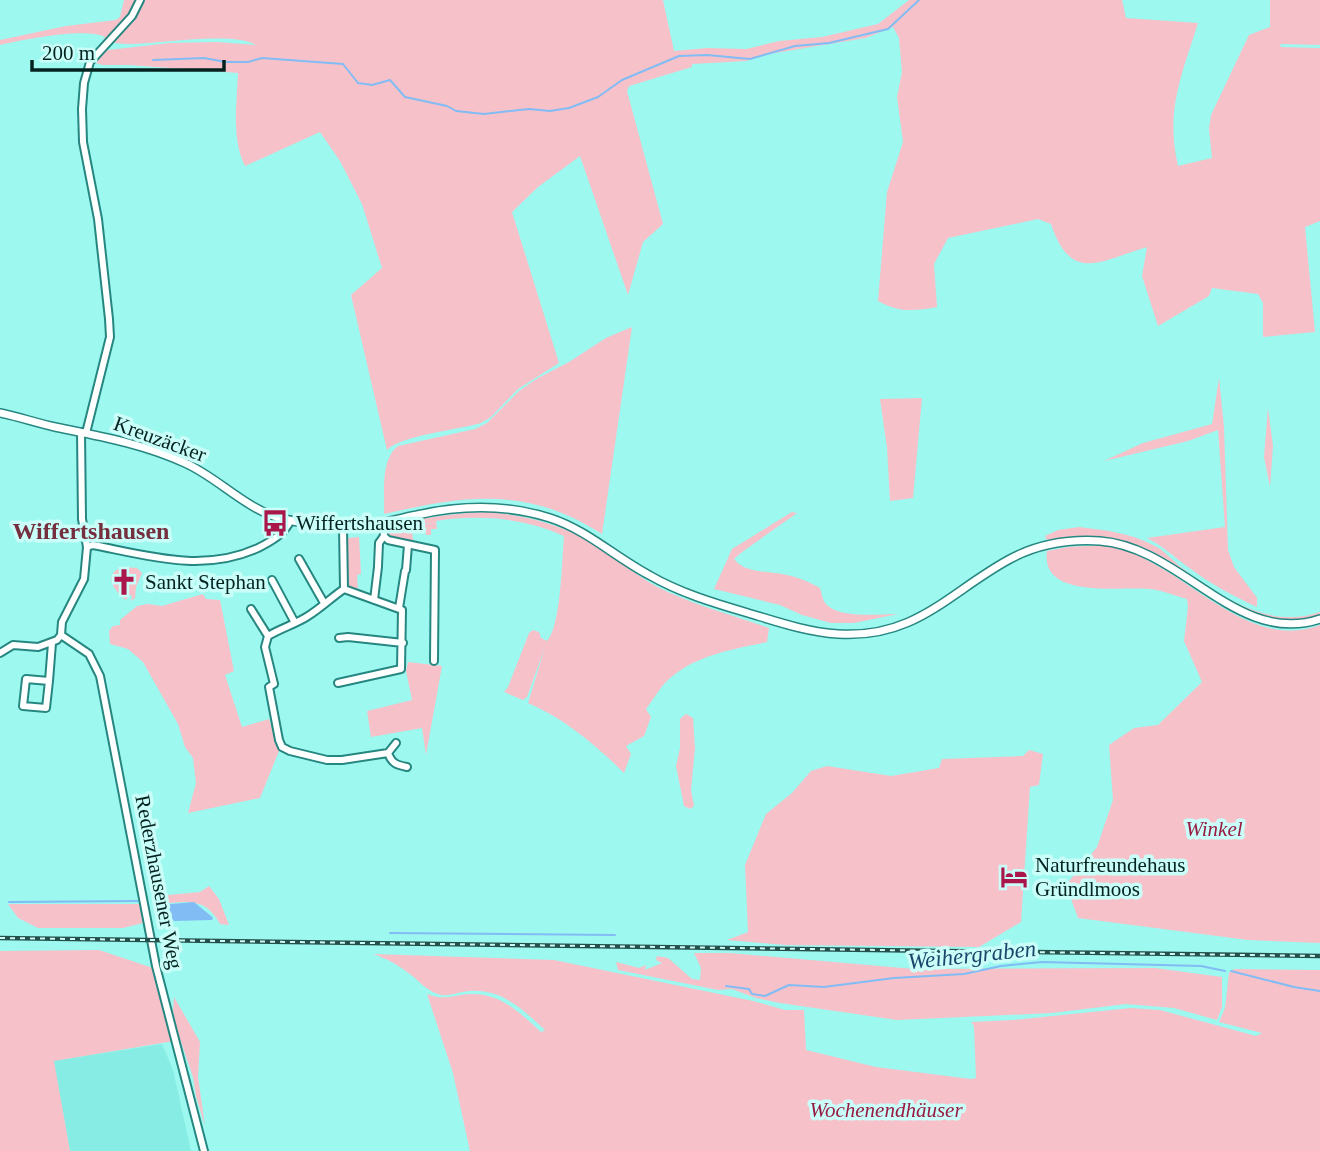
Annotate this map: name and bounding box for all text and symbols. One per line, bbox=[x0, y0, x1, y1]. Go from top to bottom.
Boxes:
scale bar bbox=[32, 28, 224, 72]
text: 200 m bbox=[42, 41, 95, 65]
street label: Kreuzäcker bbox=[110, 411, 210, 467]
bus stop icon: Wiffertshausen bbox=[260, 508, 290, 538]
place label: Wiffertshausen bbox=[296, 511, 424, 535]
district label: Wiffertshausen bbox=[13, 518, 169, 544]
church icon: Sankt Stephan bbox=[109, 567, 139, 597]
place label: Sankt Stephan bbox=[145, 570, 266, 594]
street label: Rederzhausener Weg bbox=[130, 793, 188, 972]
park label: Winkel bbox=[1185, 817, 1243, 841]
place label: Naturfreundehaus Gründlmoos bbox=[1035, 853, 1185, 901]
hotel icon: Naturfreundehaus Gründlmoos bbox=[999, 862, 1029, 892]
water label: Weihergraben bbox=[907, 936, 1037, 974]
park label: Wochenendhäuser bbox=[809, 1098, 963, 1122]

